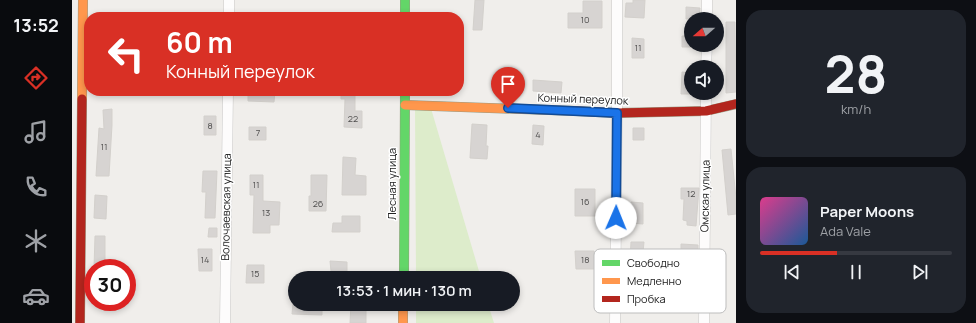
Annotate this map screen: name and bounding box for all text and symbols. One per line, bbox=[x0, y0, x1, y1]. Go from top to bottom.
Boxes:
north arrow bbox=[684, 12, 724, 52]
map controls bbox=[684, 12, 724, 100]
text: 13:52 bbox=[13, 13, 59, 37]
house number: 10 bbox=[581, 13, 590, 26]
text: 60 m bbox=[166, 23, 233, 61]
icon: left bbox=[100, 28, 152, 80]
text: 28 bbox=[825, 38, 887, 109]
house number: 11 bbox=[634, 41, 642, 54]
text: Конный переулок bbox=[166, 59, 315, 83]
button: sound bbox=[684, 60, 724, 100]
icon: directions bbox=[22, 64, 50, 92]
pin bbox=[491, 67, 525, 108]
icon: arrive bbox=[497, 73, 519, 95]
street label: Конный переулок bbox=[537, 89, 629, 108]
text: km/h bbox=[841, 100, 871, 118]
house number: 22 bbox=[348, 112, 358, 125]
icon: music bbox=[22, 118, 50, 146]
house number: 8 bbox=[207, 119, 213, 132]
house number: 7 bbox=[256, 126, 261, 139]
house number: 4 bbox=[535, 128, 541, 141]
house number: 11 bbox=[100, 140, 108, 153]
street label: Лесная улица bbox=[384, 148, 399, 220]
street label: Волочаевская улица bbox=[217, 153, 234, 261]
street label: Омская улица bbox=[696, 160, 713, 232]
icon: phone bbox=[22, 173, 50, 201]
house number: 11 bbox=[252, 178, 260, 191]
house number: 12 bbox=[687, 187, 695, 200]
house number: 16 bbox=[580, 195, 590, 208]
house number: 26 bbox=[313, 197, 324, 210]
position arrow bbox=[595, 197, 637, 239]
text: Paper Moons bbox=[820, 201, 914, 222]
house number: 13 bbox=[262, 206, 270, 219]
text: Ada Vale bbox=[820, 222, 871, 240]
icon: climate bbox=[22, 227, 50, 255]
legend bbox=[594, 249, 726, 313]
house number: 14 bbox=[201, 253, 209, 266]
house number: 18 bbox=[581, 253, 589, 266]
text: Свободно bbox=[627, 255, 680, 270]
speed limit sign: 30 bbox=[84, 259, 136, 311]
icon: previous bbox=[781, 261, 803, 283]
icon: pause bbox=[845, 261, 867, 283]
icon: next bbox=[909, 261, 931, 283]
house number: 15 bbox=[251, 267, 259, 280]
text: Медленно bbox=[627, 273, 682, 288]
text: 13:53 · 1 мин · 130 m bbox=[336, 280, 472, 301]
icon: car bbox=[22, 282, 50, 310]
text: Пробка bbox=[627, 291, 666, 306]

